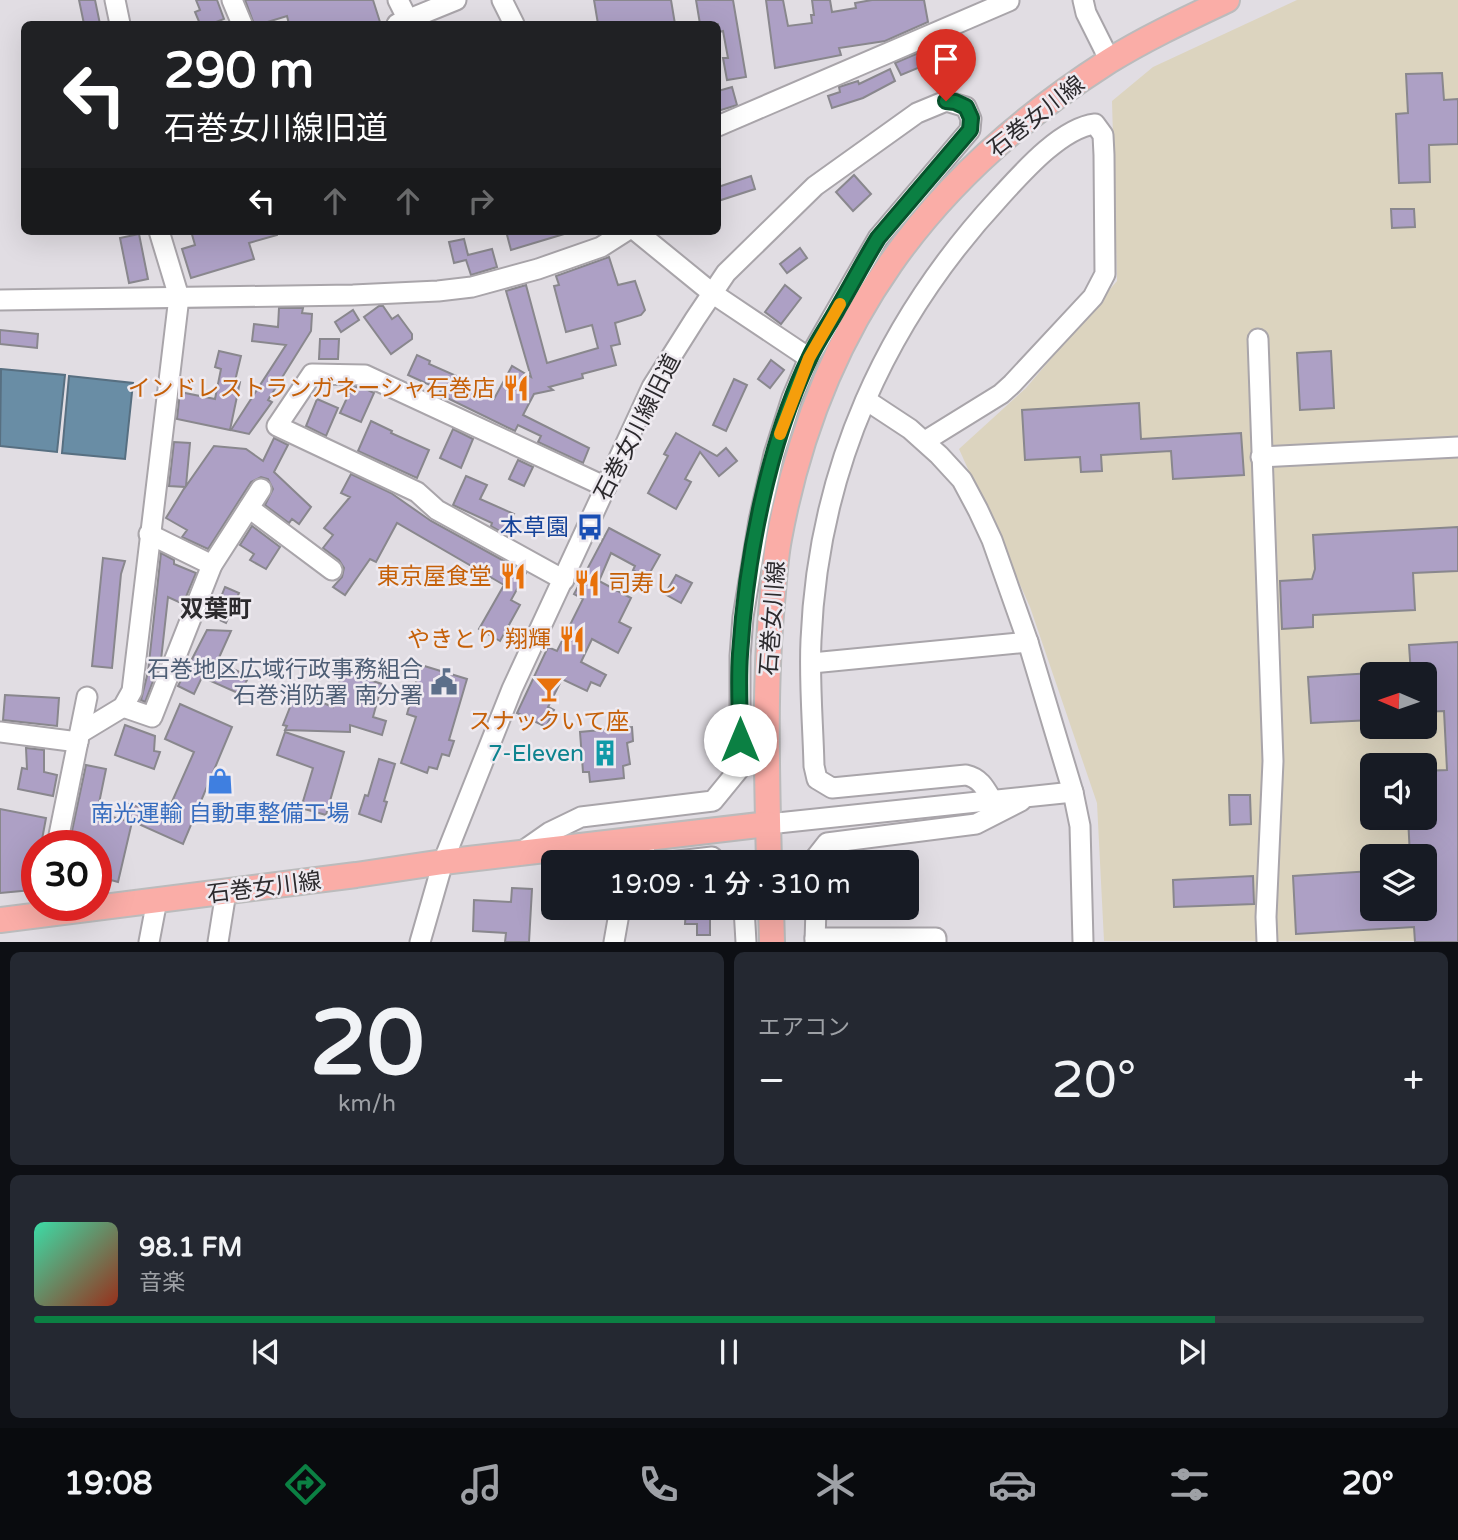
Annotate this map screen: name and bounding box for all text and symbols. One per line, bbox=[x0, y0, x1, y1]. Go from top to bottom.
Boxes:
pin bbox=[916, 29, 976, 101]
icon: arrive bbox=[927, 40, 965, 78]
text: 290 m bbox=[164, 42, 314, 101]
icon: left bbox=[49, 49, 140, 140]
street label: 石巻女川線 bbox=[983, 70, 1091, 163]
text: 石巻女川線旧道 bbox=[164, 110, 388, 148]
icon: left bbox=[243, 182, 281, 220]
icon: ahead bbox=[316, 182, 354, 220]
icon: ahead bbox=[389, 182, 427, 220]
icon: right bbox=[462, 182, 500, 220]
street label: 石巻女川線旧道 bbox=[589, 349, 687, 506]
restaurant icon: インドレストランガネーシャ石巻店 bbox=[501, 373, 531, 403]
place label: インドレストランガネーシャ石巻店 bbox=[127, 375, 495, 403]
bus stop icon: 本草園 bbox=[575, 512, 605, 542]
place label: 本草園 bbox=[500, 514, 569, 542]
street label: 石巻女川線 bbox=[755, 560, 791, 676]
restaurant icon: 東京屋食堂 bbox=[498, 561, 528, 591]
place label: 東京屋食堂 bbox=[377, 563, 492, 591]
restaurant icon: 司寿し bbox=[572, 568, 602, 598]
place label: 司寿し bbox=[608, 570, 677, 598]
district label: 双葉町 bbox=[180, 595, 252, 624]
restaurant icon: やきとり 翔輝 bbox=[557, 624, 587, 654]
place label: やきとり 翔輝 bbox=[407, 626, 551, 654]
place label: 石巻地区広域行政事務組合 石巻消防署 南分署 bbox=[147, 656, 423, 710]
north arrow bbox=[1360, 662, 1437, 738]
map controls bbox=[1360, 662, 1437, 921]
public building icon: 石巻地区広域行政事務組合 石巻消防署 南分署 bbox=[429, 667, 459, 697]
bar icon: スナックいて座 bbox=[534, 674, 564, 704]
position arrow bbox=[703, 703, 777, 777]
place label: スナックいて座 bbox=[469, 708, 629, 736]
building icon: 7-Eleven bbox=[590, 738, 620, 768]
place label: 7-Eleven bbox=[488, 740, 584, 768]
button: sound bbox=[1360, 753, 1437, 830]
shop icon: 南光運輸 自動車整備工場 bbox=[205, 766, 235, 796]
place label: 南光運輸 自動車整備工場 bbox=[91, 800, 349, 828]
speed limit sign: 30 bbox=[21, 830, 112, 921]
button: layers bbox=[1360, 844, 1437, 921]
street label: 石巻女川線 bbox=[205, 867, 323, 909]
text: 19:09 · 1 分 · 310 m bbox=[609, 869, 851, 900]
text: 20 bbox=[310, 989, 424, 1099]
text: エアコン bbox=[758, 1014, 850, 1042]
text: 20° bbox=[1051, 1049, 1136, 1112]
text: − bbox=[758, 1058, 785, 1104]
text: + bbox=[1403, 1058, 1424, 1104]
text: km/h bbox=[338, 1090, 396, 1118]
text: 98.1 FM bbox=[139, 1232, 242, 1263]
text: 音楽 bbox=[139, 1269, 185, 1297]
icon: previous bbox=[247, 1333, 285, 1371]
icon: pause bbox=[710, 1333, 748, 1371]
icon: next bbox=[1173, 1333, 1211, 1371]
icon: directions bbox=[281, 1460, 330, 1509]
icon: music bbox=[457, 1460, 506, 1509]
icon: phone bbox=[634, 1460, 683, 1509]
icon: climate bbox=[811, 1460, 860, 1509]
icon: car bbox=[988, 1460, 1037, 1509]
icon: filters bbox=[1165, 1460, 1214, 1509]
text: 19:08 bbox=[64, 1465, 153, 1503]
text: 20° bbox=[1342, 1465, 1394, 1503]

